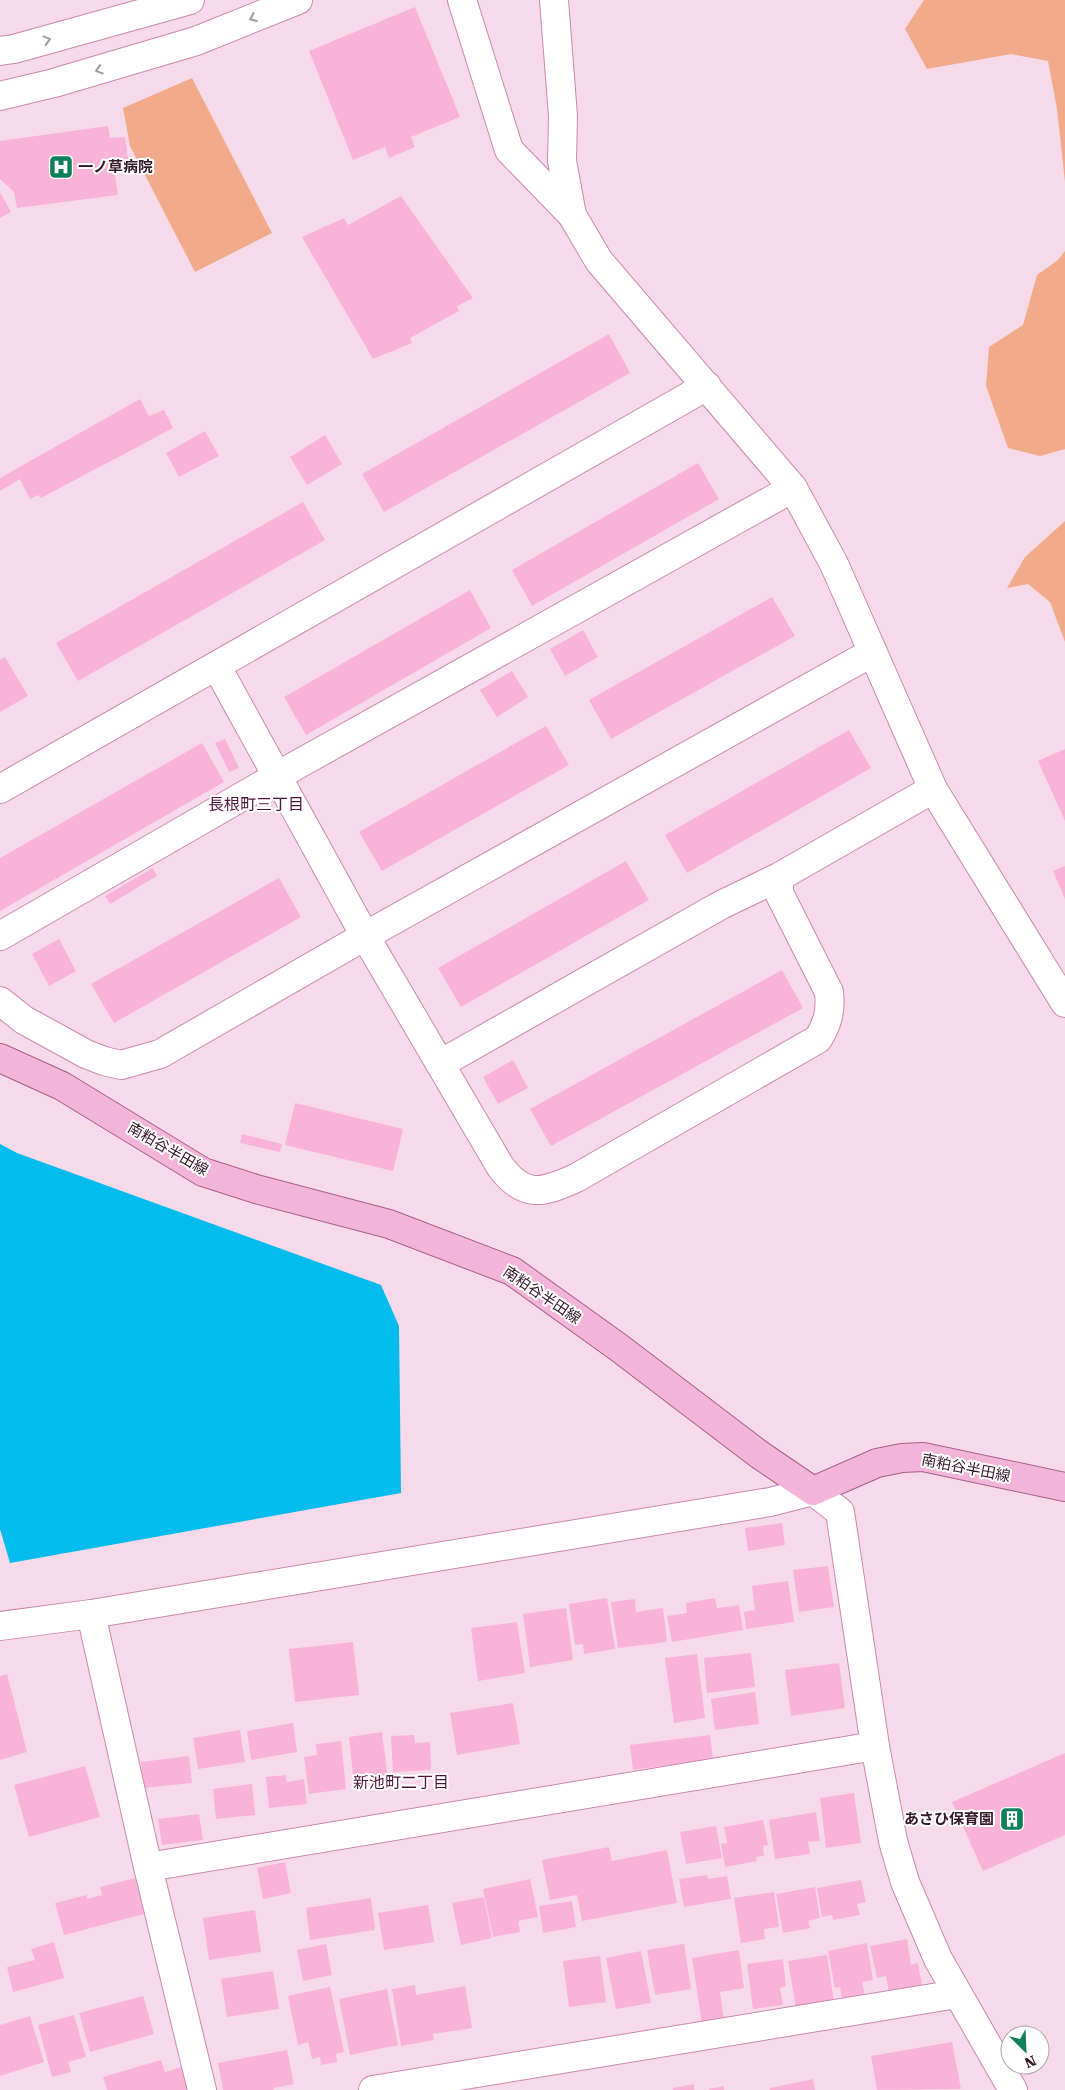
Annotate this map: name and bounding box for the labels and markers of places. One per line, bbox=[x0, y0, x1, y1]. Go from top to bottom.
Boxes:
hospital icon: 一ノ草病院 bbox=[48, 154, 74, 180]
place label: 一ノ草病院 bbox=[78, 158, 153, 176]
building icon: あさひ保育園 bbox=[999, 1806, 1025, 1832]
place label: あさひ保育園 bbox=[904, 1810, 994, 1828]

